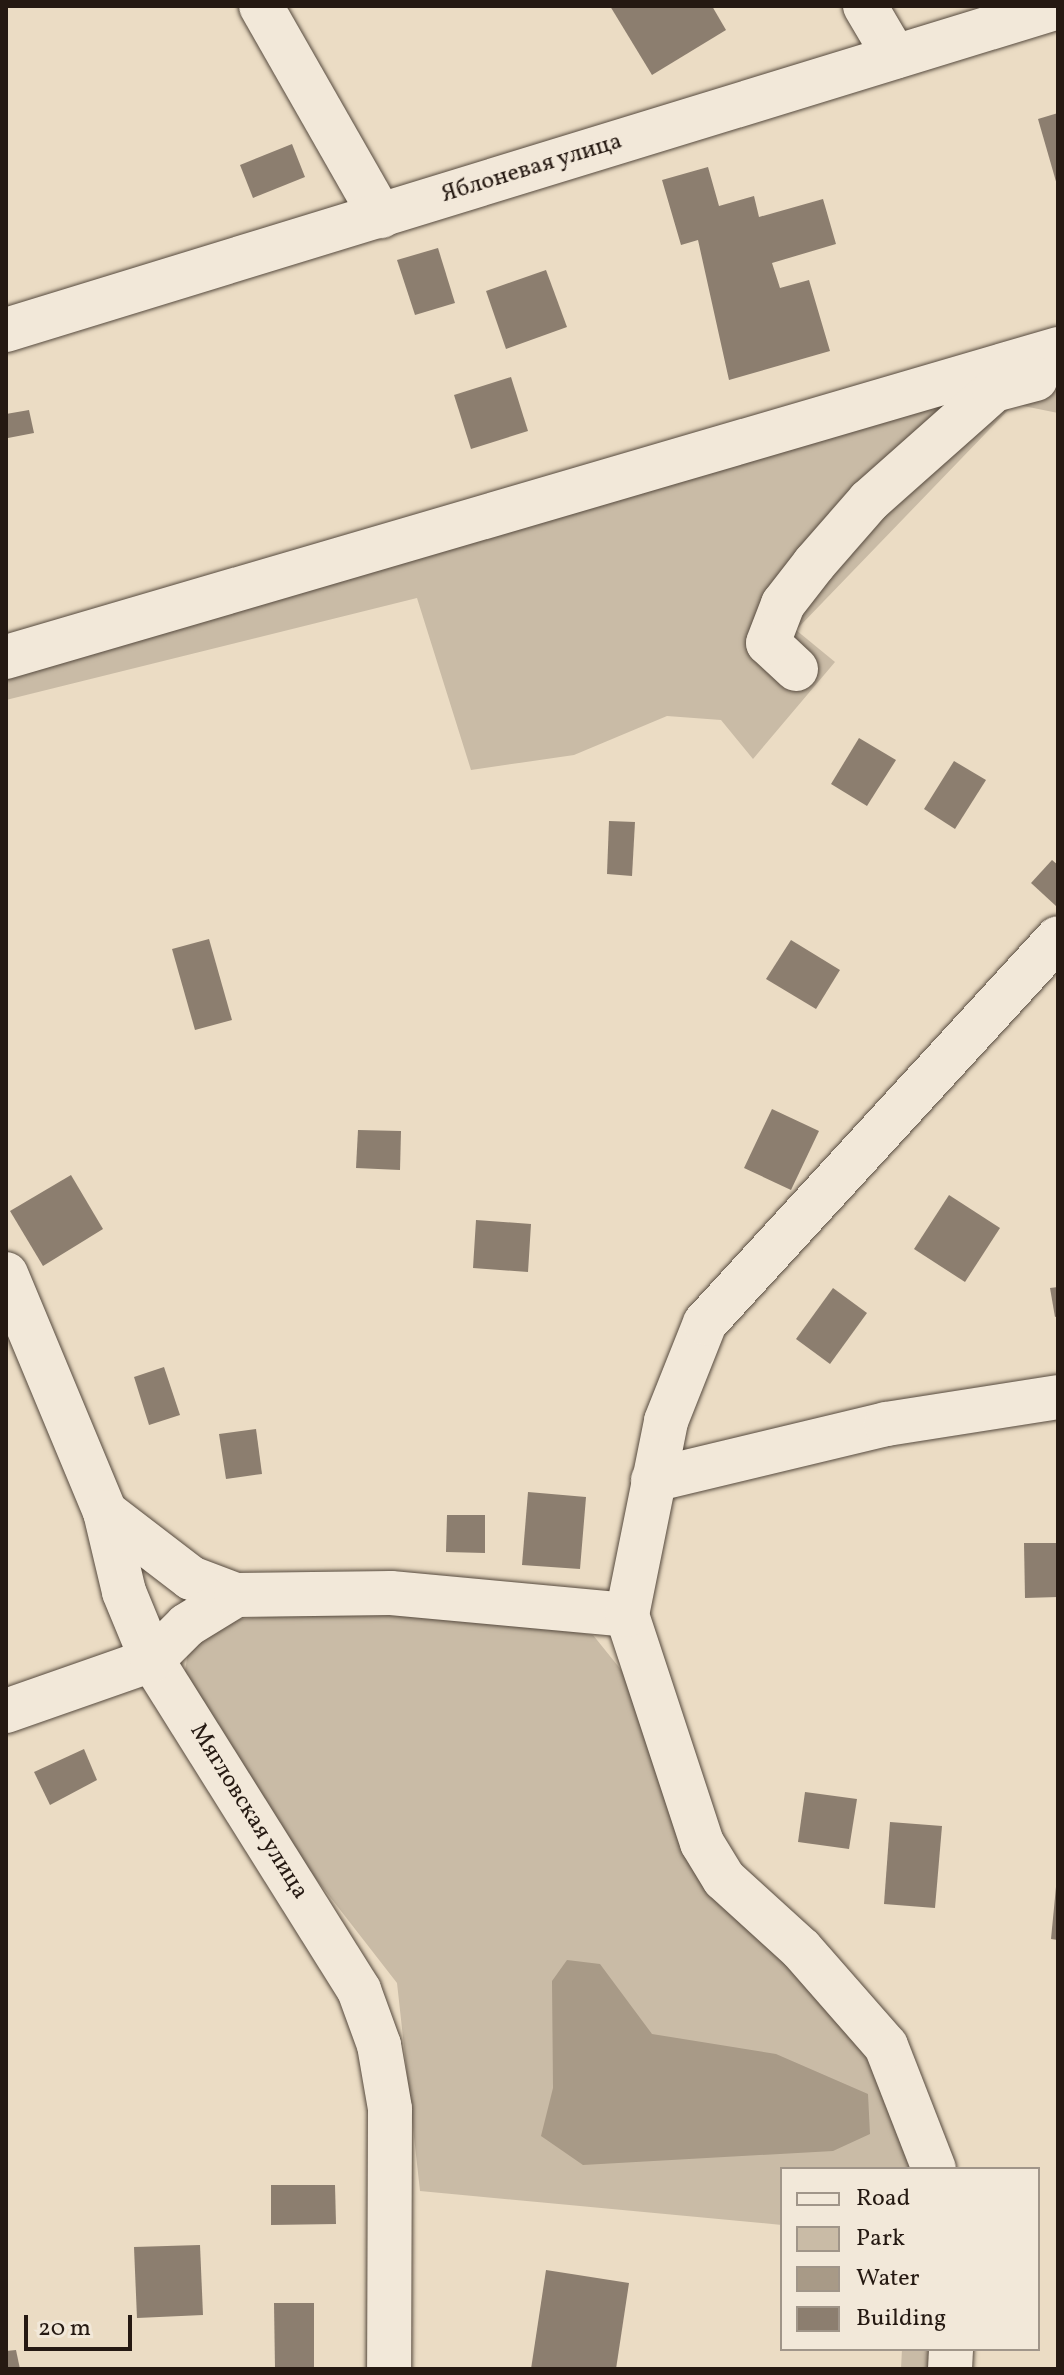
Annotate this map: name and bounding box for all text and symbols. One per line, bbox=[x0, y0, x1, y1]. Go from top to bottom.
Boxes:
street label: Яблоневая улица bbox=[438, 128, 626, 210]
street label: Мягловская улица bbox=[182, 1719, 314, 1905]
legend bbox=[780, 2167, 1040, 2351]
text: Road bbox=[856, 2182, 910, 2216]
text: Park bbox=[856, 2222, 905, 2256]
text: Water bbox=[856, 2262, 920, 2296]
scale bar bbox=[28, 2299, 136, 2349]
text: Building bbox=[856, 2302, 946, 2336]
text: 20 m bbox=[38, 2312, 91, 2346]

